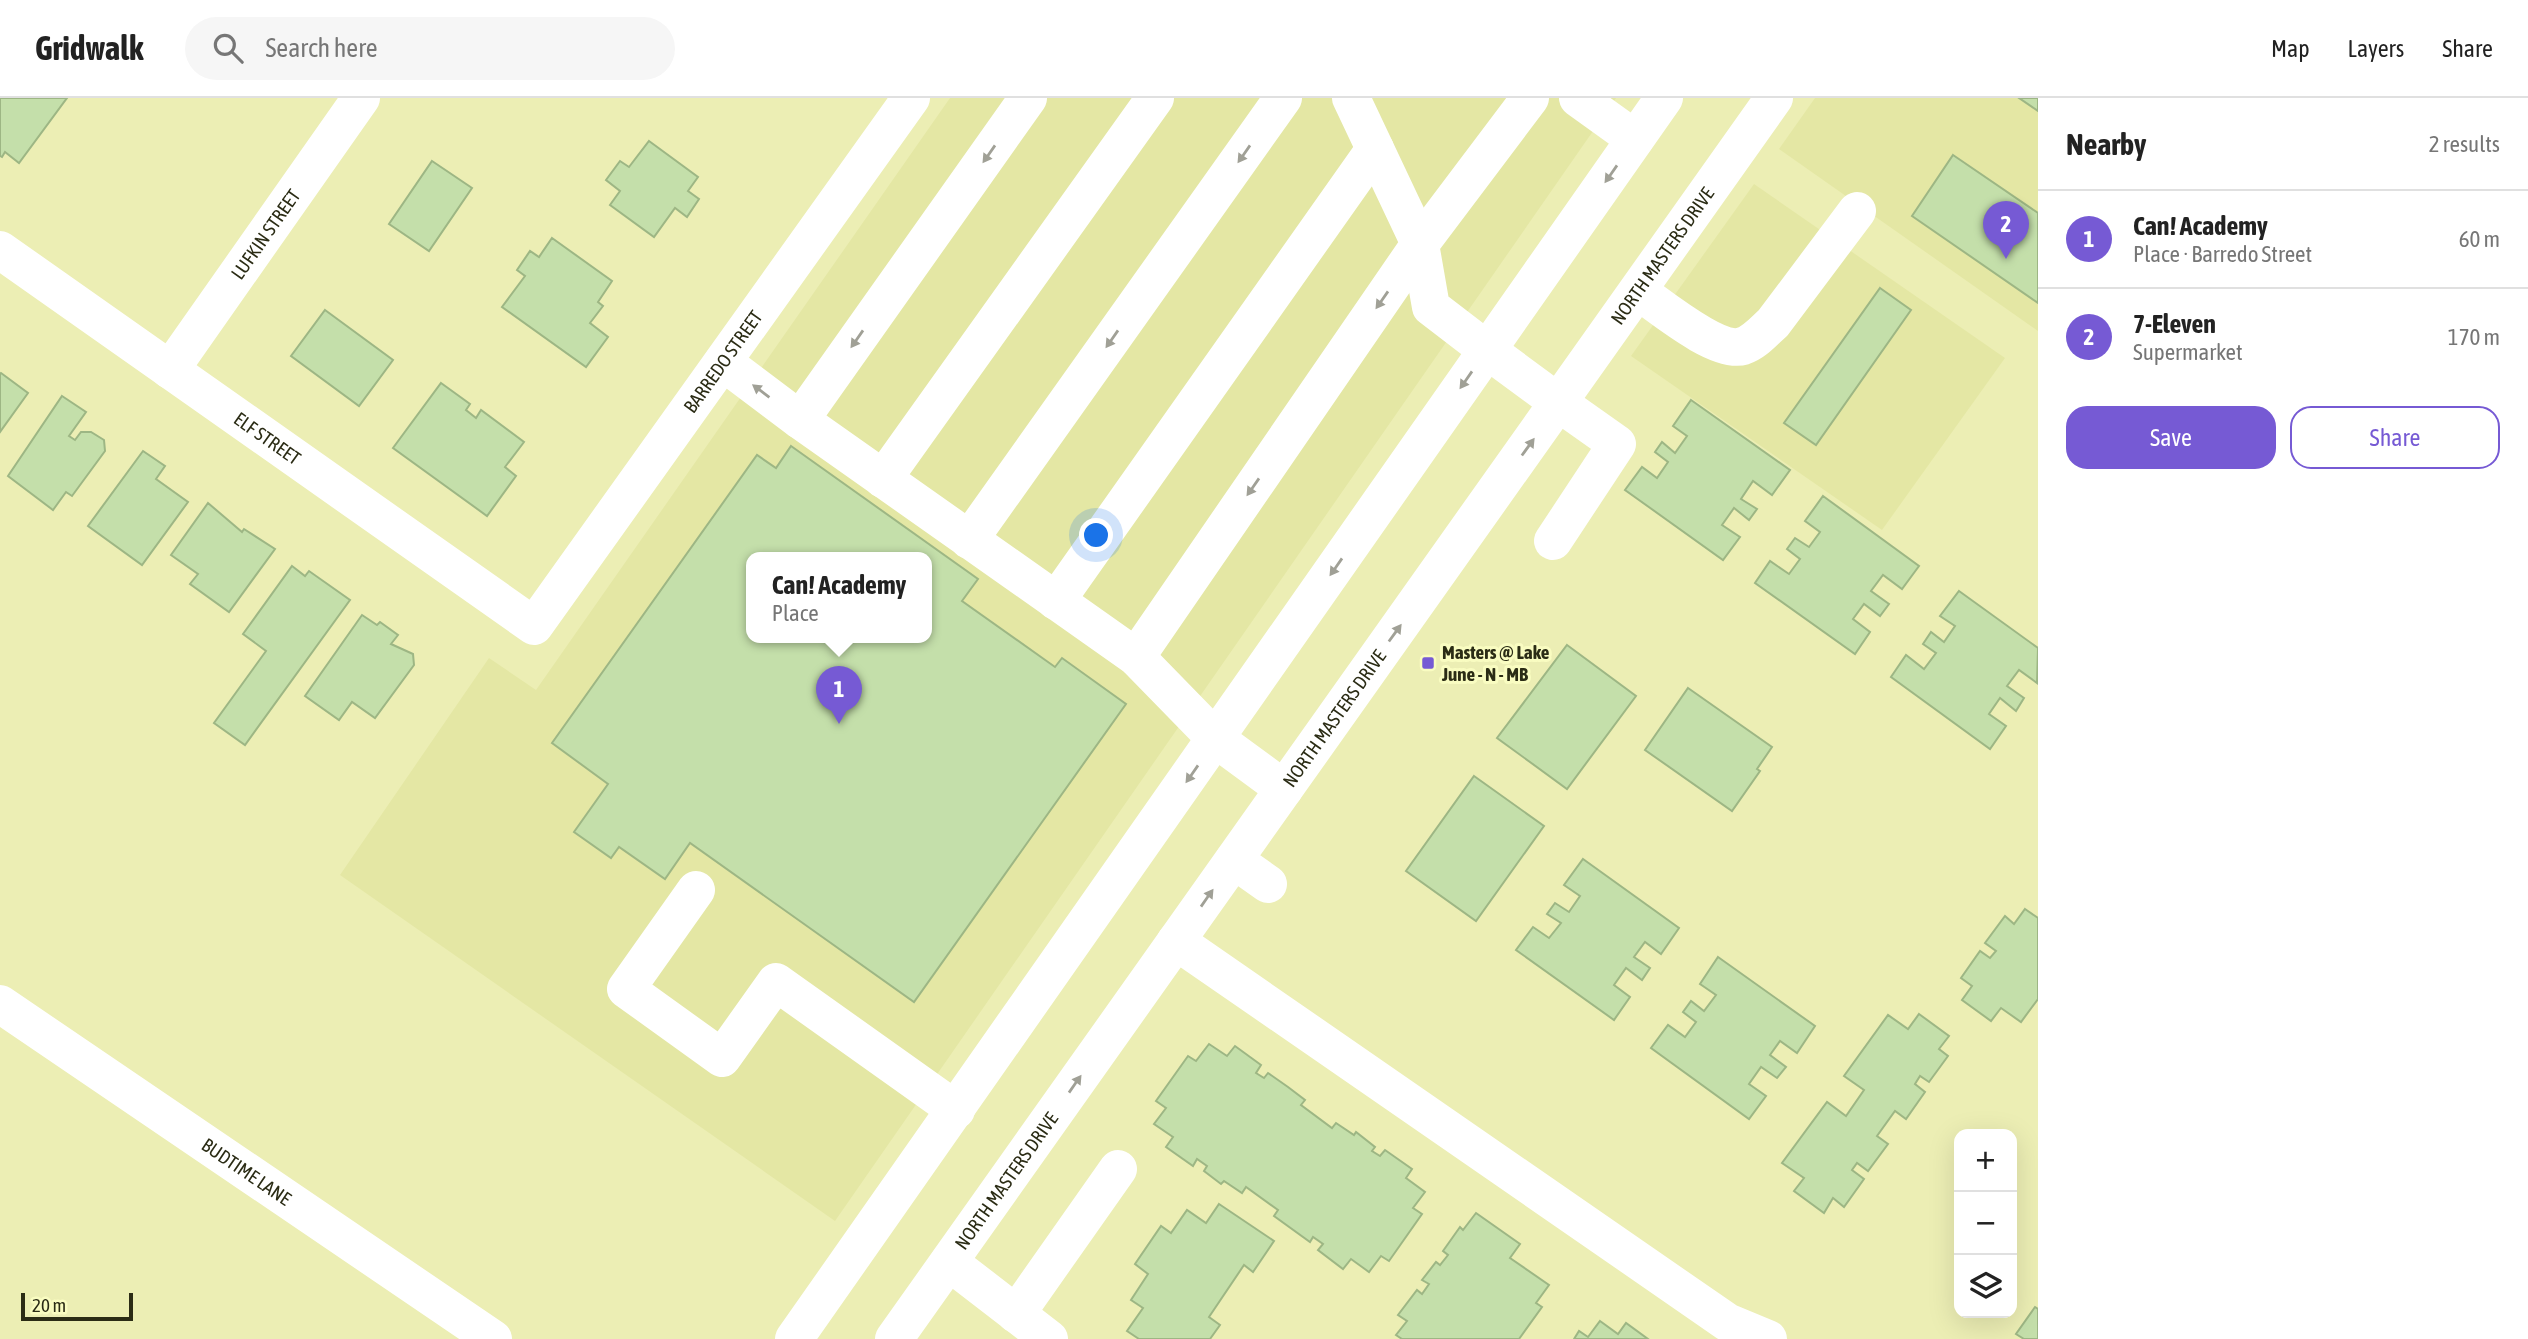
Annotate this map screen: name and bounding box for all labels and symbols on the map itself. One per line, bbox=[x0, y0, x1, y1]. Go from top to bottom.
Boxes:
one-way arrow bbox=[982, 145, 996, 163]
one-way arrow bbox=[1237, 145, 1251, 163]
one-way arrow bbox=[1604, 165, 1618, 183]
street label: NORTH MASTERS DRIVE bbox=[1606, 183, 1718, 329]
street label: LUFKIN STREET bbox=[226, 184, 305, 283]
pin: 2 bbox=[1983, 201, 2029, 259]
one-way arrow bbox=[1375, 291, 1389, 309]
street label: BARREDO STREET bbox=[679, 306, 767, 417]
one-way arrow bbox=[850, 330, 864, 348]
one-way arrow bbox=[1105, 330, 1119, 348]
one-way arrow bbox=[1460, 371, 1473, 390]
one-way arrow bbox=[752, 384, 770, 398]
street label: ELF STREET bbox=[230, 407, 305, 470]
one-way arrow bbox=[1520, 438, 1534, 456]
one-way arrow bbox=[1246, 478, 1260, 496]
your location bbox=[1079, 518, 1113, 552]
one-way arrow bbox=[1329, 558, 1343, 576]
one-way arrow bbox=[1388, 624, 1402, 642]
place label: Masters @ Lake June - N - MB bbox=[1441, 641, 1550, 685]
street label: NORTH MASTERS DRIVE bbox=[1278, 645, 1390, 791]
marker: Masters @ Lake June - N - MB bbox=[1420, 655, 1436, 671]
pin: 1 bbox=[816, 666, 862, 724]
one-way arrow bbox=[1185, 765, 1199, 783]
one-way arrow bbox=[1200, 889, 1214, 907]
one-way arrow bbox=[1068, 1075, 1082, 1093]
street label: NORTH MASTERS DRIVE bbox=[950, 1108, 1062, 1254]
street label: BUDTIME LANE bbox=[198, 1133, 295, 1210]
scale bar bbox=[21, 1290, 133, 1322]

